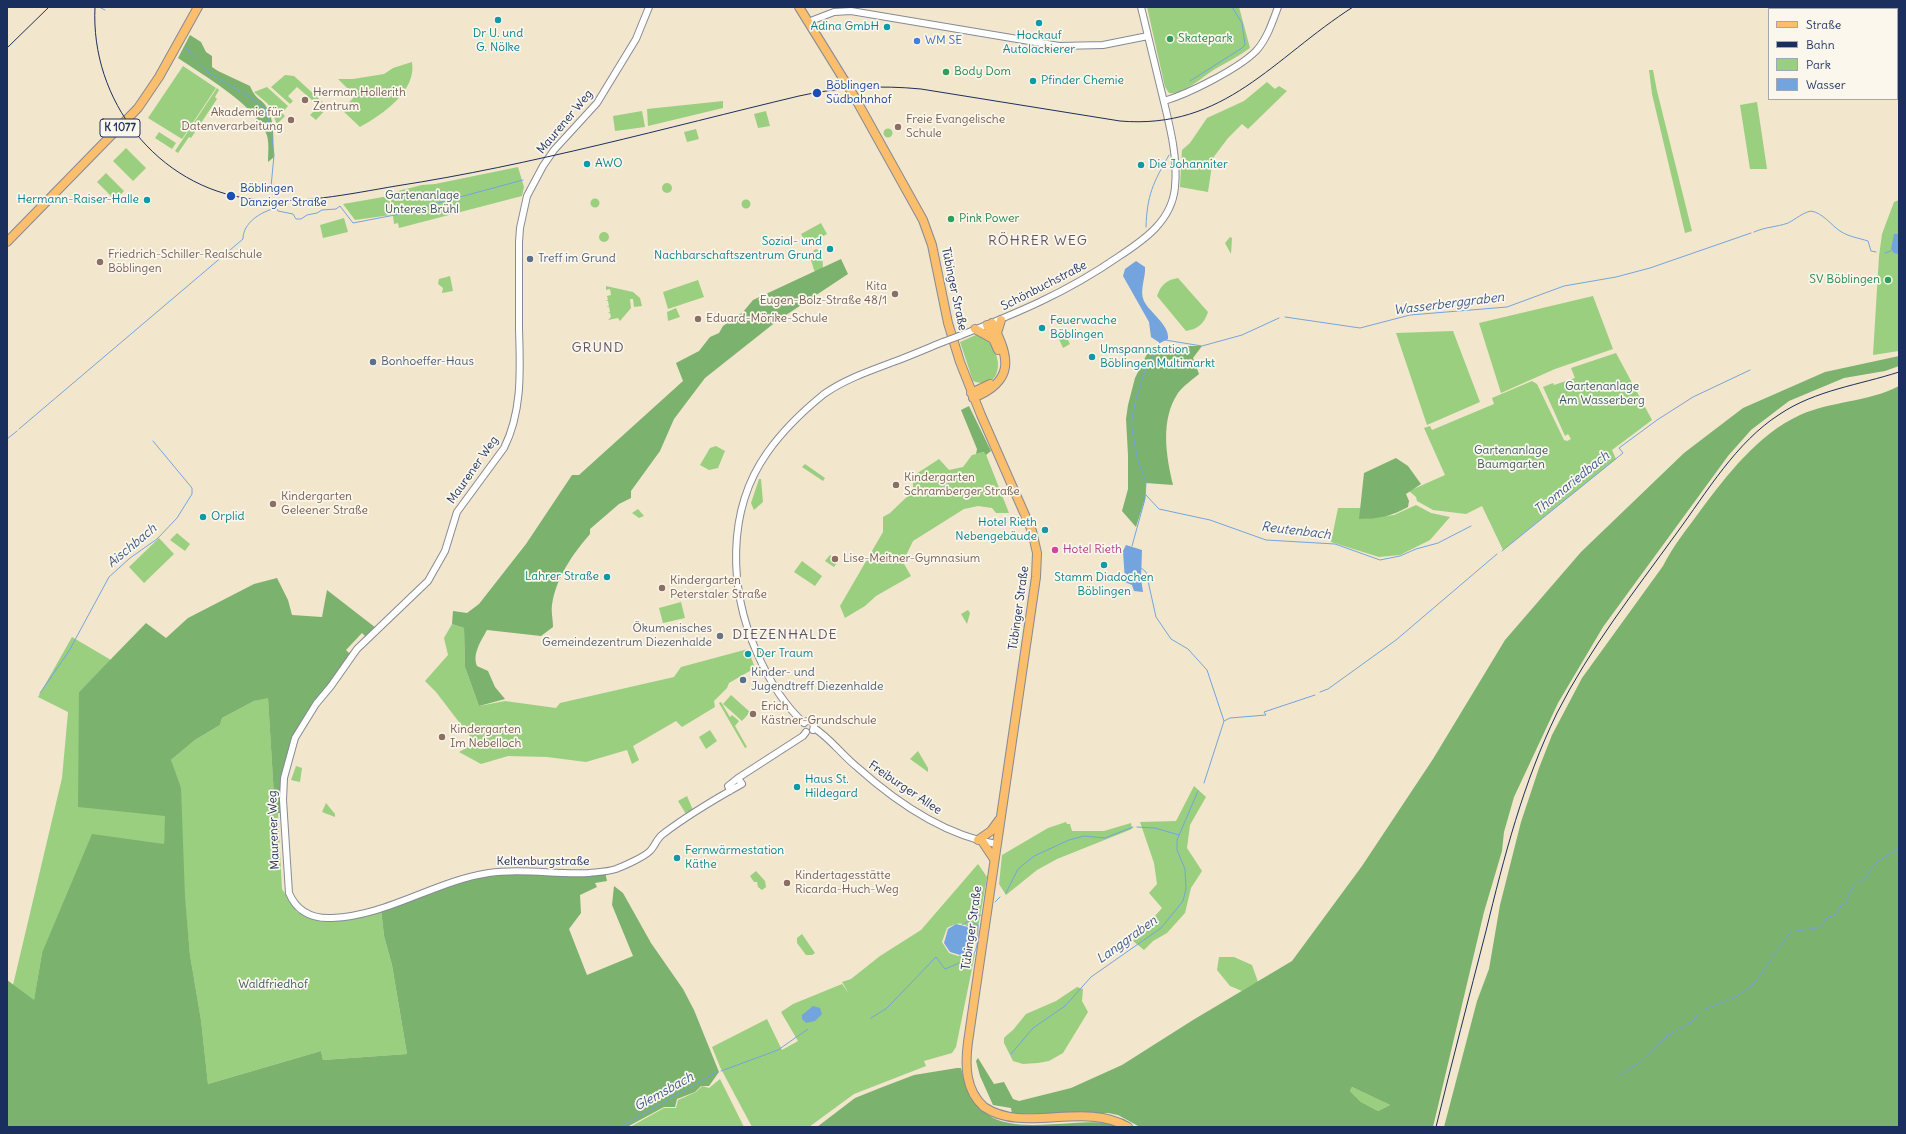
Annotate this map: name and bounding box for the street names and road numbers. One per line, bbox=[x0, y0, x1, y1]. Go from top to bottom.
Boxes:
street label: Maurener Weg bbox=[534, 87, 596, 157]
road number: K 1077 bbox=[100, 119, 140, 137]
street label: Tübinger Straße bbox=[938, 246, 970, 332]
street label: Schönbuchstraße bbox=[999, 258, 1089, 314]
street label: Maurener Weg bbox=[444, 433, 502, 507]
street label: Tübinger Straße bbox=[1006, 565, 1032, 651]
street label: Freiburger Allee bbox=[866, 758, 944, 818]
street label: Maurener Weg bbox=[265, 790, 283, 870]
street label: Keltenburgstraße bbox=[497, 855, 589, 869]
street label: Tübinger Straße bbox=[959, 885, 985, 971]

